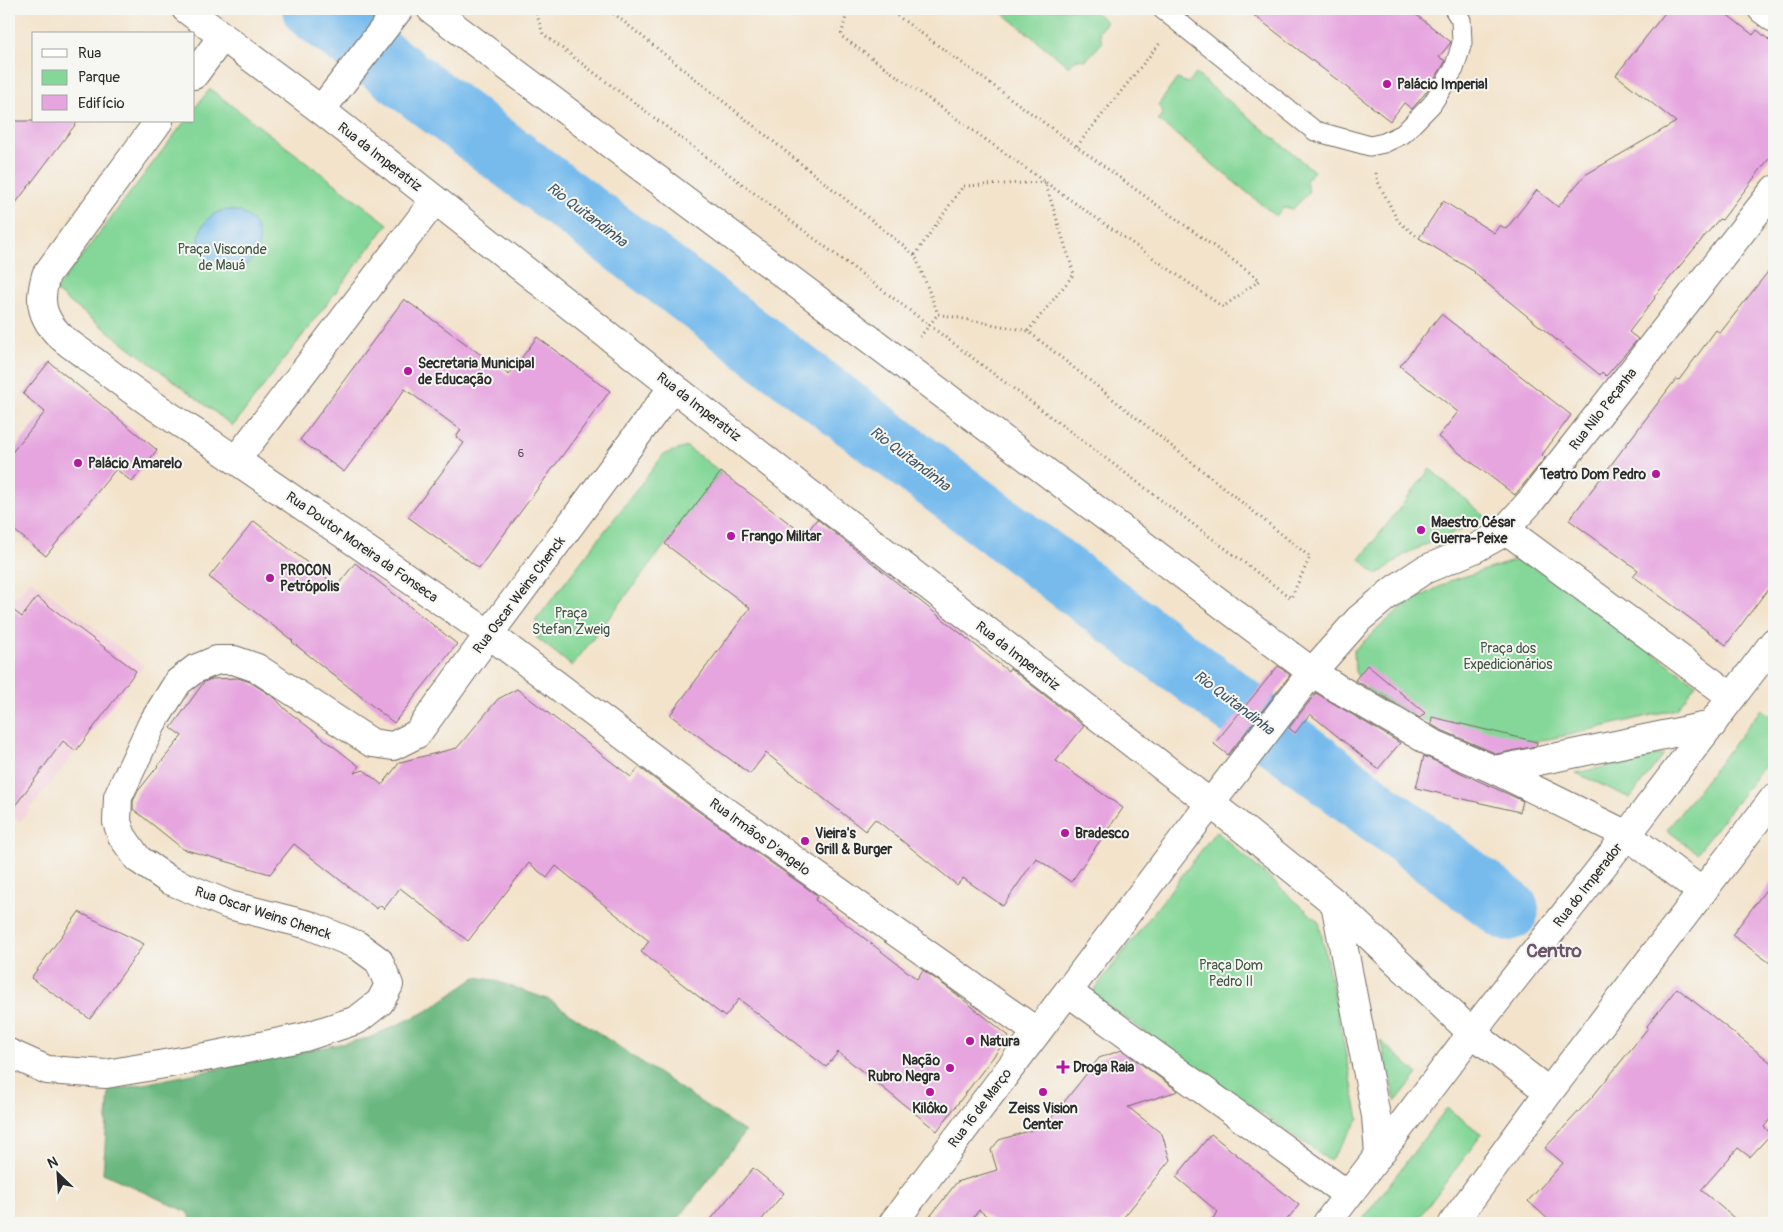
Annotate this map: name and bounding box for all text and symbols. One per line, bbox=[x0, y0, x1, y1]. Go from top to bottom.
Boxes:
legend bbox=[32, 32, 195, 122]
text: Rua bbox=[78, 44, 101, 63]
text: Parque bbox=[78, 68, 121, 87]
place label: Palácio Imperial bbox=[1397, 76, 1488, 93]
marker: Palácio Imperial bbox=[1381, 78, 1393, 90]
text: Edifício bbox=[78, 94, 124, 113]
street label: Rua da Imperatriz bbox=[334, 119, 426, 195]
water label: Rio Quitandinha bbox=[543, 179, 632, 252]
park label: Praça Visconde de Mauá bbox=[177, 241, 267, 274]
place label: Secretaria Municipal de Educação bbox=[418, 355, 535, 388]
marker: Secretaria Municipal de Educação bbox=[402, 365, 414, 377]
street label: Rua Nilo Peçanha bbox=[1566, 365, 1640, 453]
street label: Rua da Imperatriz bbox=[653, 369, 745, 445]
water label: Rio Quitandinha bbox=[866, 423, 955, 496]
house number: 6 bbox=[518, 447, 524, 460]
place label: Palácio Amarelo bbox=[88, 455, 182, 472]
marker: Palácio Amarelo bbox=[72, 457, 84, 469]
place label: Teatro Dom Pedro bbox=[1539, 466, 1646, 483]
marker: Teatro Dom Pedro bbox=[1650, 468, 1662, 480]
street label: Rua Doutor Moreira da Fonseca bbox=[283, 488, 441, 606]
place label: Maestro César Guerra-Peixe bbox=[1431, 514, 1517, 547]
marker: Maestro César Guerra-Peixe bbox=[1415, 524, 1427, 536]
place label: Frango Militar bbox=[741, 528, 823, 545]
marker: Frango Militar bbox=[725, 530, 737, 542]
street label: Rua Oscar Weins Chenck bbox=[469, 533, 569, 657]
place label: PROCON Petrópolis bbox=[280, 562, 340, 595]
marker: PROCON Petrópolis bbox=[264, 572, 276, 584]
park label: Praça Stefan Zweig bbox=[532, 605, 610, 638]
street label: Rua da Imperatriz bbox=[972, 618, 1064, 694]
park label: Praça dos Expedicionários bbox=[1463, 640, 1553, 673]
water label: Rio Quitandinha bbox=[1190, 667, 1279, 740]
street label: Rua Irmãos D'angelo bbox=[706, 795, 814, 880]
place label: Vieira's Grill & Burger bbox=[815, 825, 893, 858]
place label: Bradesco bbox=[1075, 825, 1130, 842]
marker: Bradesco bbox=[1059, 827, 1071, 839]
marker: Vieira's Grill & Burger bbox=[799, 835, 811, 847]
street label: Rua do Imperador bbox=[1550, 839, 1626, 931]
street label: Rua Oscar Weins Chenck bbox=[193, 883, 333, 943]
district label: Centro bbox=[1526, 939, 1583, 963]
park label: Praça Dom Pedro II bbox=[1199, 957, 1263, 990]
place label: Natura bbox=[980, 1033, 1020, 1050]
marker: Natura bbox=[964, 1035, 976, 1047]
place label: Nação Rubro Negra bbox=[868, 1052, 940, 1085]
place label: Droga Raia bbox=[1073, 1059, 1135, 1076]
marker: Droga Raia bbox=[1057, 1061, 1069, 1073]
marker: Nação Rubro Negra bbox=[944, 1062, 956, 1074]
street label: Rua 16 de Março bbox=[945, 1065, 1016, 1151]
marker: Kilôko bbox=[924, 1086, 936, 1098]
marker: Zeiss Vision Center bbox=[1037, 1086, 1049, 1098]
place label: Kilôko bbox=[912, 1100, 948, 1117]
place label: Zeiss Vision Center bbox=[1008, 1100, 1078, 1133]
north arrow bbox=[32, 1150, 82, 1200]
text: N bbox=[45, 1153, 61, 1172]

